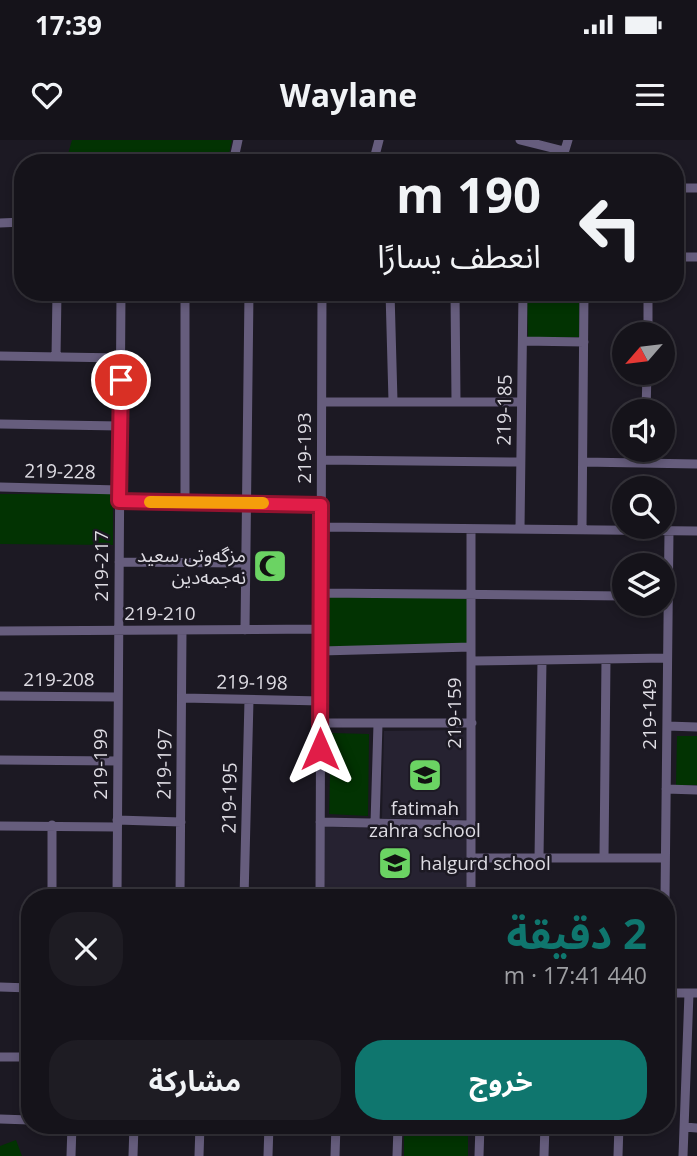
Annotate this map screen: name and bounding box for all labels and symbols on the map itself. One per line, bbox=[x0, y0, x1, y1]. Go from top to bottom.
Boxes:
north arrow bbox=[612, 322, 676, 385]
pin bbox=[91, 350, 151, 410]
street label: 219-185 bbox=[490, 374, 518, 446]
street label: 219-193 bbox=[291, 412, 317, 484]
street label: 219-228 bbox=[24, 457, 96, 485]
street label: 219-217 bbox=[88, 530, 114, 602]
place label: مزگەوتی سعید نەجمەدین bbox=[137, 542, 246, 590]
mosque icon: مزگەوتی سعید نەجمەدین bbox=[251, 547, 289, 585]
street label: 219-210 bbox=[124, 600, 196, 626]
street label: 219-208 bbox=[23, 666, 95, 692]
street label: 219-198 bbox=[216, 668, 288, 696]
street label: 219-159 bbox=[441, 677, 467, 749]
street label: 219-149 bbox=[636, 678, 662, 750]
position arrow bbox=[283, 712, 357, 786]
street label: 219-199 bbox=[87, 728, 113, 800]
street label: 219-197 bbox=[150, 728, 178, 800]
school or university icon: fatimah zahra school bbox=[406, 756, 444, 794]
street label: 219-195 bbox=[215, 762, 243, 834]
place label: fatimah zahra school bbox=[369, 795, 481, 843]
school or university icon: halgurd school bbox=[376, 844, 414, 882]
place label: halgurd school bbox=[420, 850, 551, 876]

